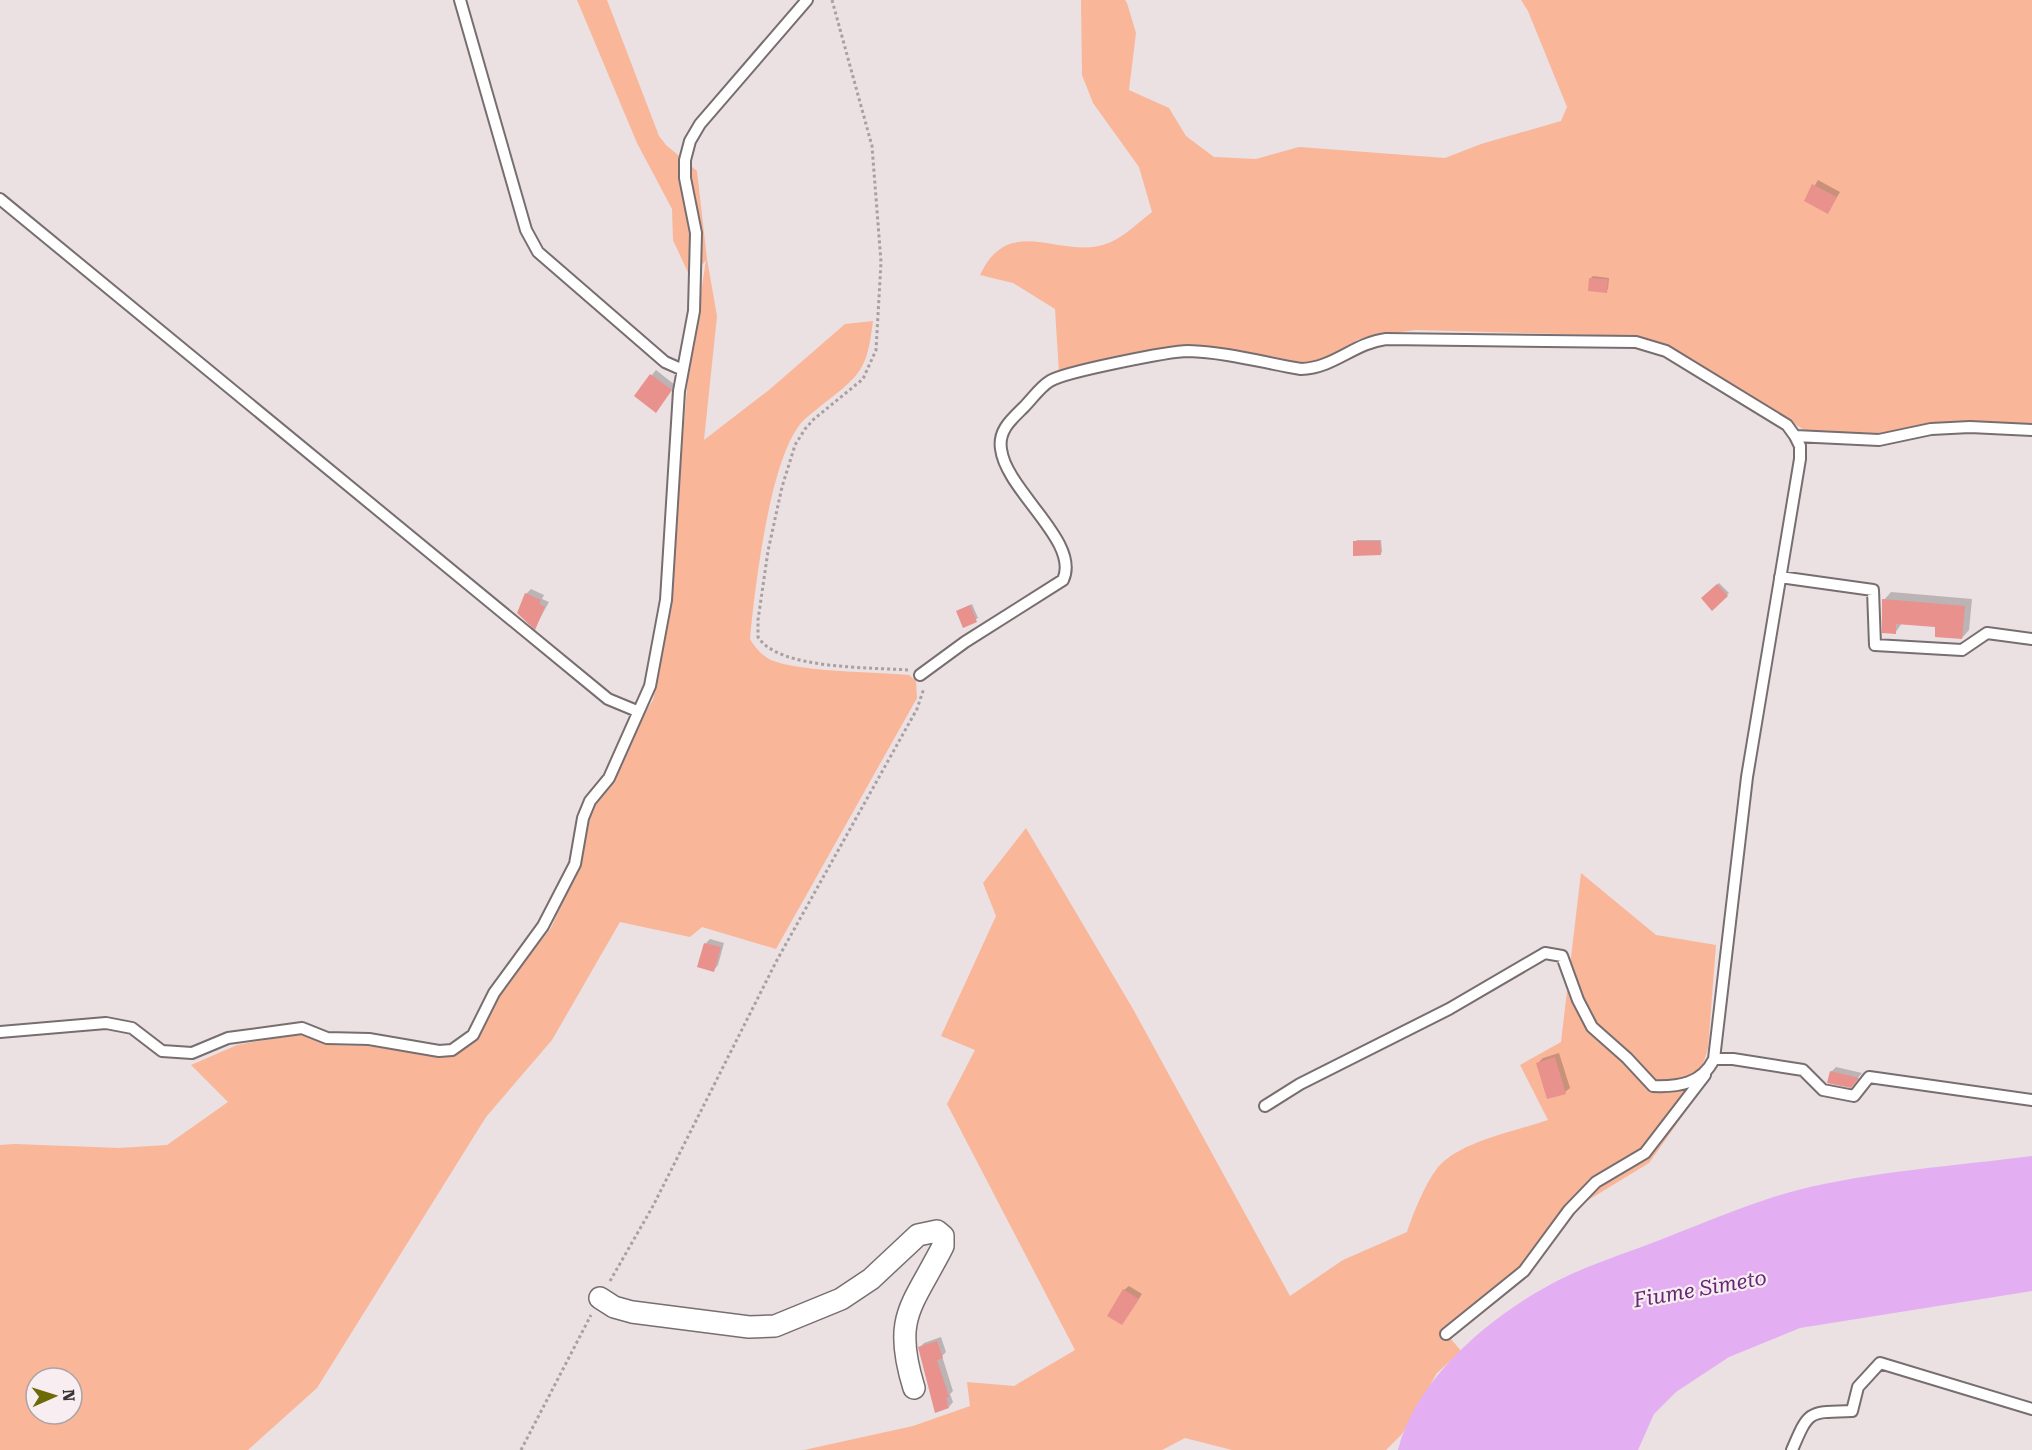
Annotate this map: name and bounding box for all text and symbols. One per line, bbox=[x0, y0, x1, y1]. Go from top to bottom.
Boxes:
water label: Fiume Simeto bbox=[1630, 1265, 1769, 1313]
north arrow bbox=[24, 1366, 84, 1426]
text: N bbox=[59, 1389, 78, 1402]

